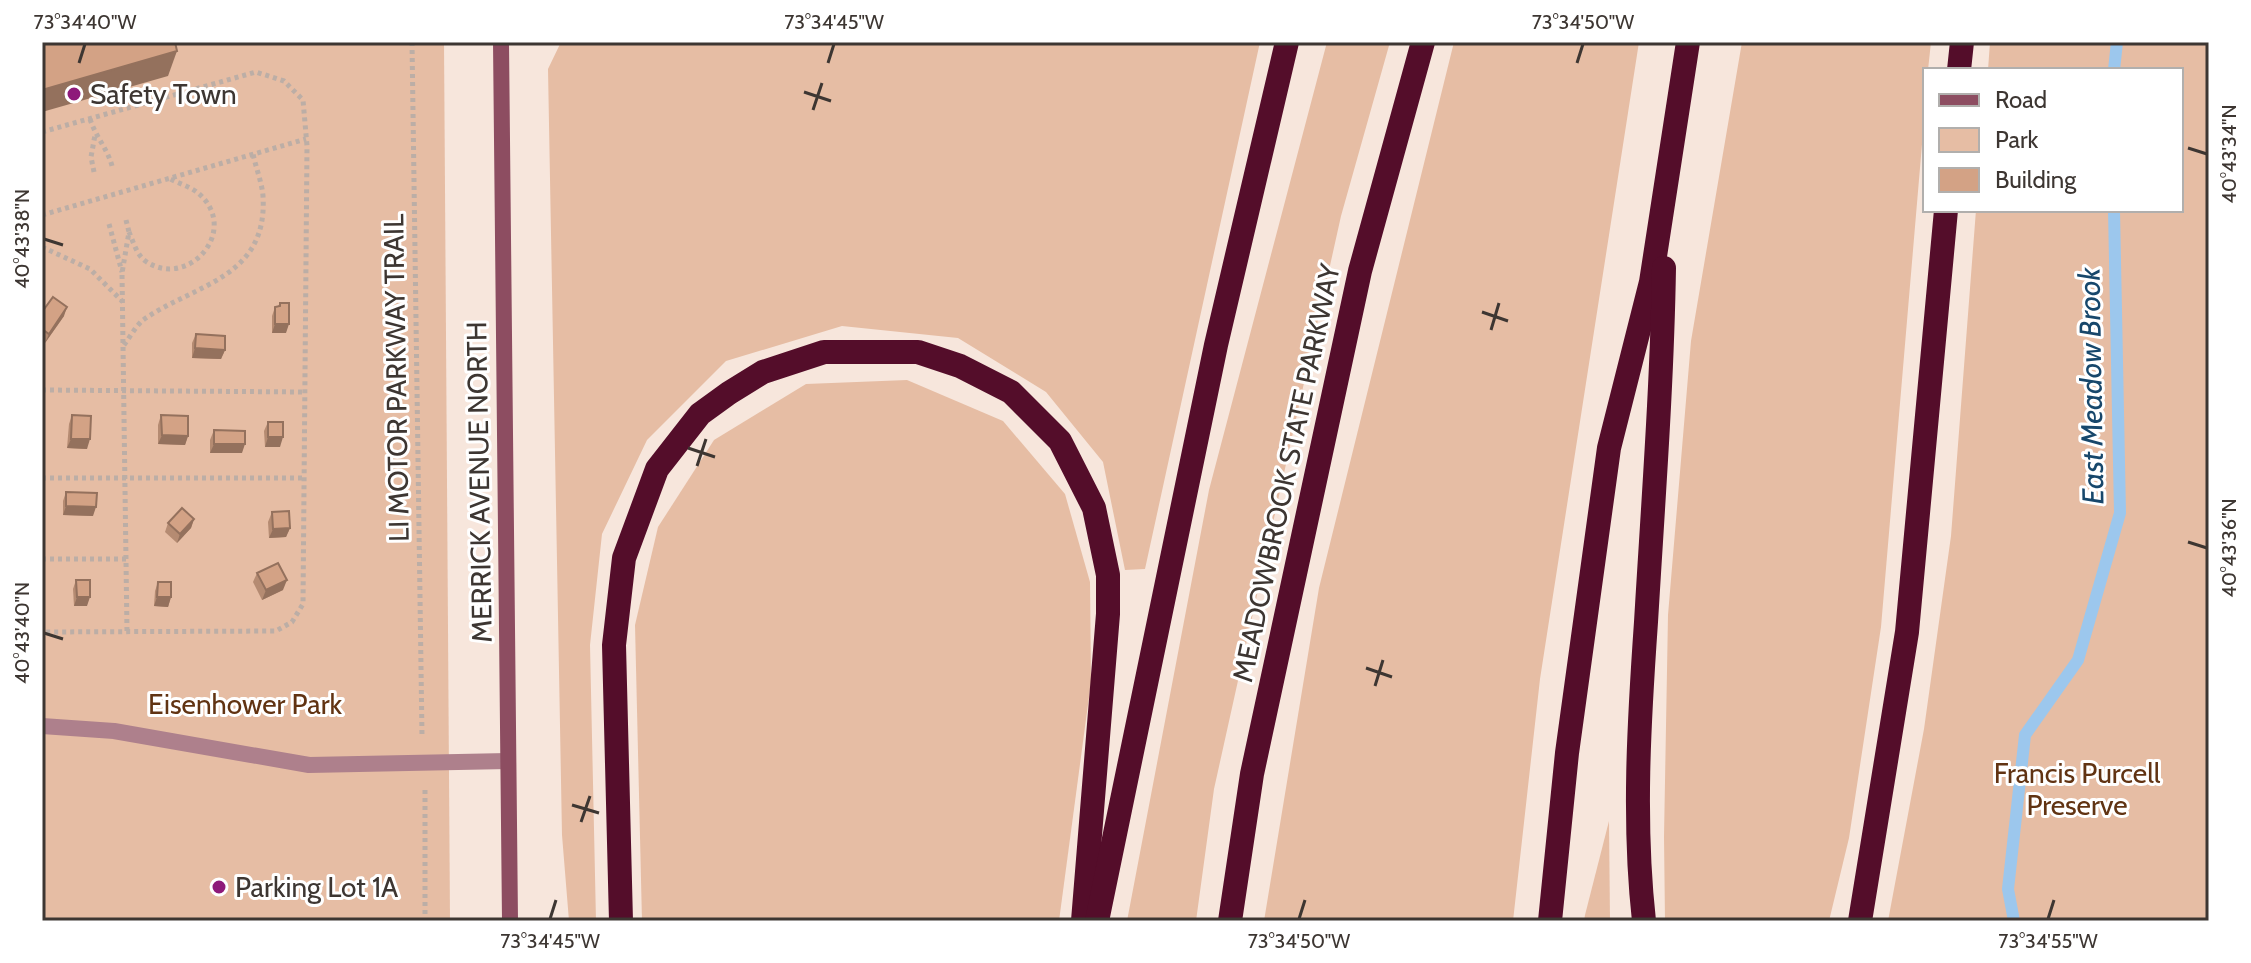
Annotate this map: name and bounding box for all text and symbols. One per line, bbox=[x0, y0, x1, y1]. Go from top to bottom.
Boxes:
text: 73°34'40"W bbox=[34, 10, 136, 34]
text: 73°34'45"W bbox=[784, 10, 884, 34]
text: 73°34'50"W bbox=[1532, 10, 1634, 34]
legend bbox=[1923, 68, 2183, 212]
place label: Safety Town bbox=[90, 77, 237, 111]
marker: Safety Town bbox=[65, 85, 83, 103]
text: Road bbox=[1995, 85, 2047, 114]
text: 40°43'34"N bbox=[2217, 104, 2241, 204]
text: Park bbox=[1995, 125, 2038, 154]
text: Building bbox=[1995, 165, 2077, 194]
text: 40°43'38"N bbox=[10, 189, 34, 289]
street label: LI MOTOR PARKWAY TRAIL bbox=[376, 214, 416, 542]
street label: MEADOWBROOK STATE PARKWAY bbox=[1225, 260, 1347, 685]
water label: East Meadow Brook bbox=[2070, 266, 2112, 505]
street label: MERRICK AVENUE NORTH bbox=[459, 321, 499, 643]
text: 40°43'36"N bbox=[2217, 498, 2241, 598]
text: 40°43'40"N bbox=[10, 582, 34, 684]
park label: Eisenhower Park bbox=[148, 687, 343, 721]
park label: Francis Purcell Preserve bbox=[1994, 756, 2161, 822]
place label: Parking Lot 1A bbox=[235, 870, 399, 904]
marker: Parking Lot 1A bbox=[210, 878, 228, 896]
text: 73°34'45"W bbox=[500, 929, 600, 953]
text: 73°34'50"W bbox=[1248, 929, 1350, 953]
text: 73°34'55"W bbox=[1998, 929, 2098, 953]

